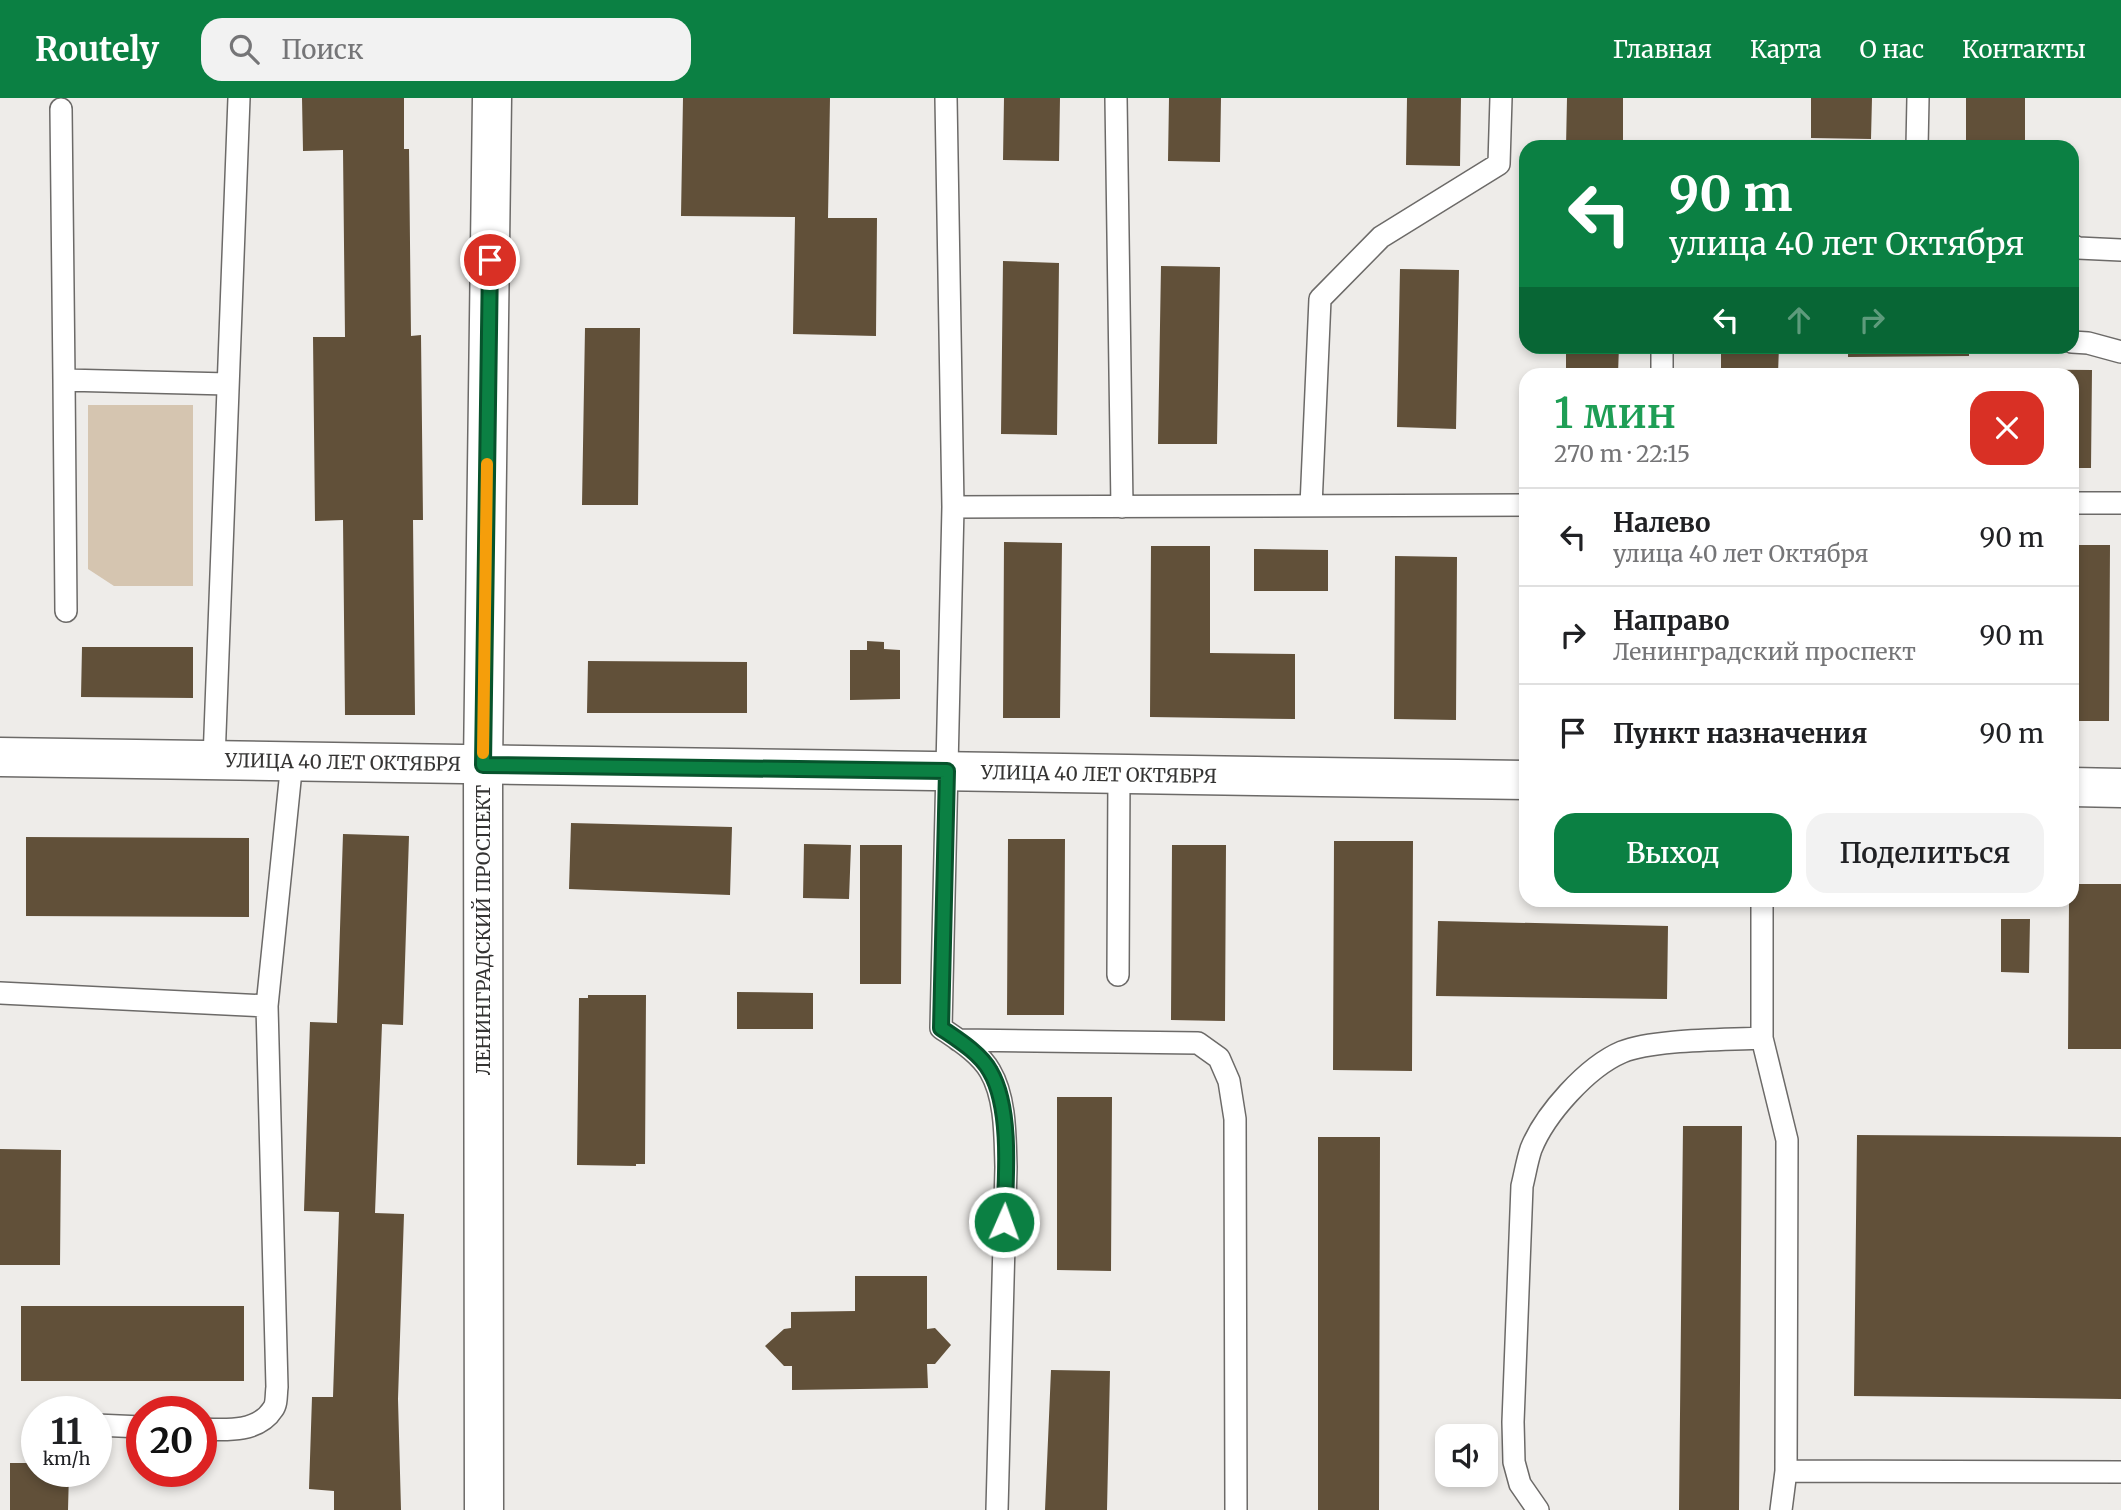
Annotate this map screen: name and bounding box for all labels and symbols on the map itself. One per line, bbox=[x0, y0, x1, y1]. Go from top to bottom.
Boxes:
pin bbox=[460, 230, 520, 290]
street label: УЛИЦА 40 ЛЕТ ОКТЯБРЯ bbox=[224, 748, 461, 776]
street label: УЛИЦА 40 ЛЕТ ОКТЯБРЯ bbox=[980, 760, 1217, 788]
street label: ЛЕНИНГРАДСКИЙ ПРОСПЕКТ bbox=[471, 785, 495, 1075]
position arrow bbox=[967, 1185, 1041, 1259]
speed limit sign: 20 bbox=[126, 1396, 217, 1487]

